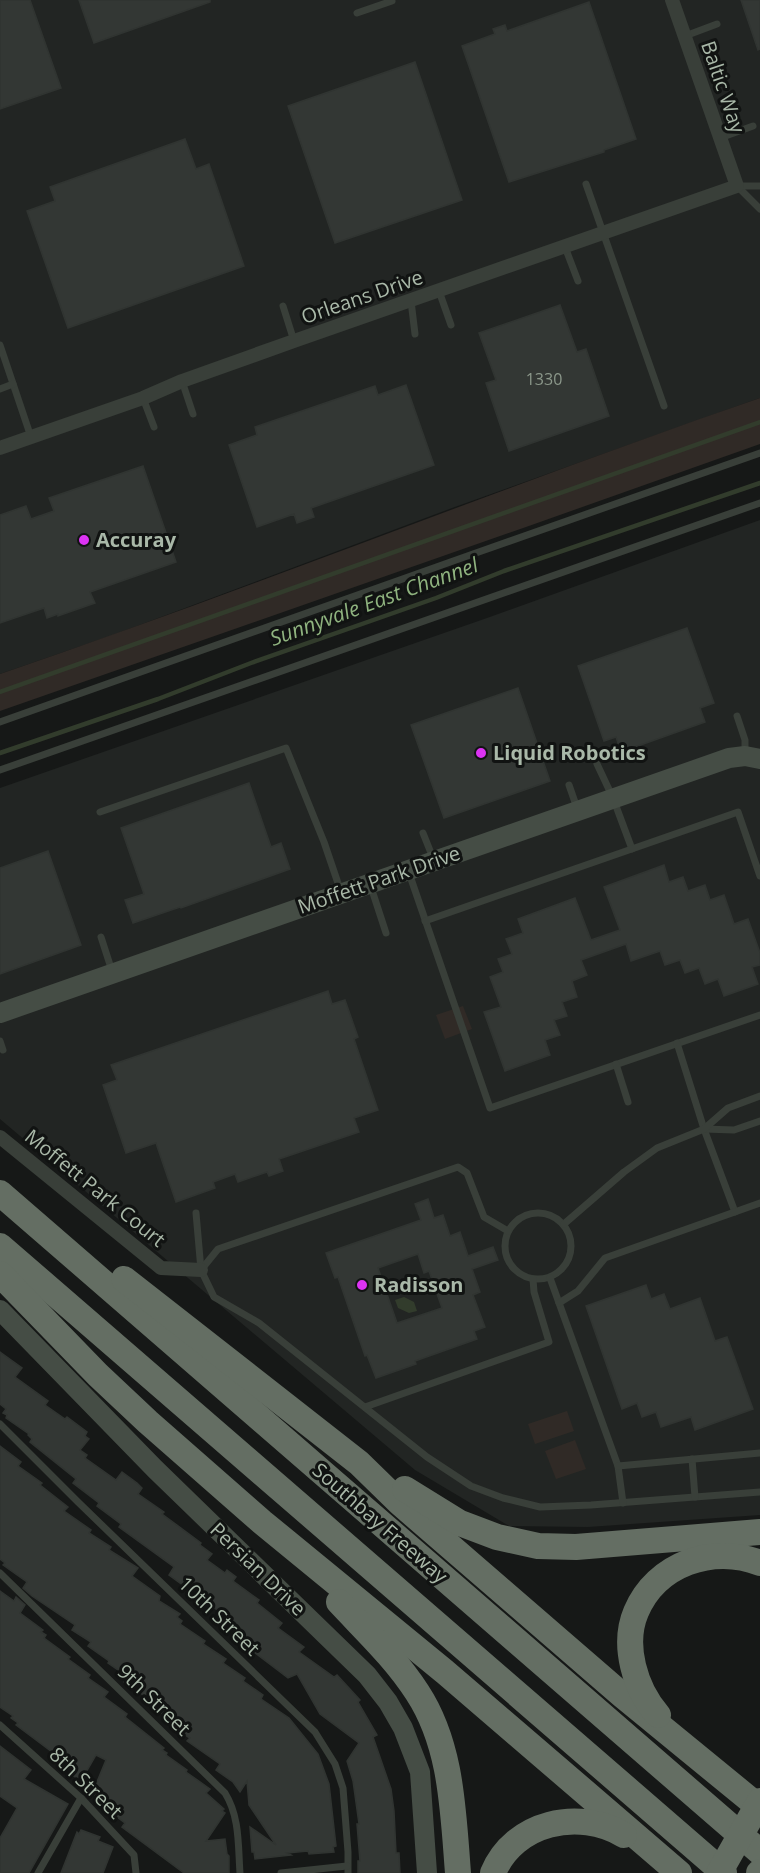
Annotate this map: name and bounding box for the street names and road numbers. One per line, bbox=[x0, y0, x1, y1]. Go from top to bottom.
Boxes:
street label: Baltic Way bbox=[695, 37, 752, 137]
street label: Orleans Drive bbox=[297, 263, 426, 330]
street label: Moffett Park Drive bbox=[294, 839, 464, 920]
street label: Moffett Park Court bbox=[19, 1123, 171, 1253]
street label: Southbay Freeway bbox=[307, 1456, 454, 1589]
street label: Persian Drive bbox=[205, 1516, 312, 1621]
street label: 10th Street bbox=[173, 1570, 266, 1661]
street label: 9th Street bbox=[112, 1658, 197, 1741]
street label: 8th Street bbox=[44, 1741, 129, 1824]

